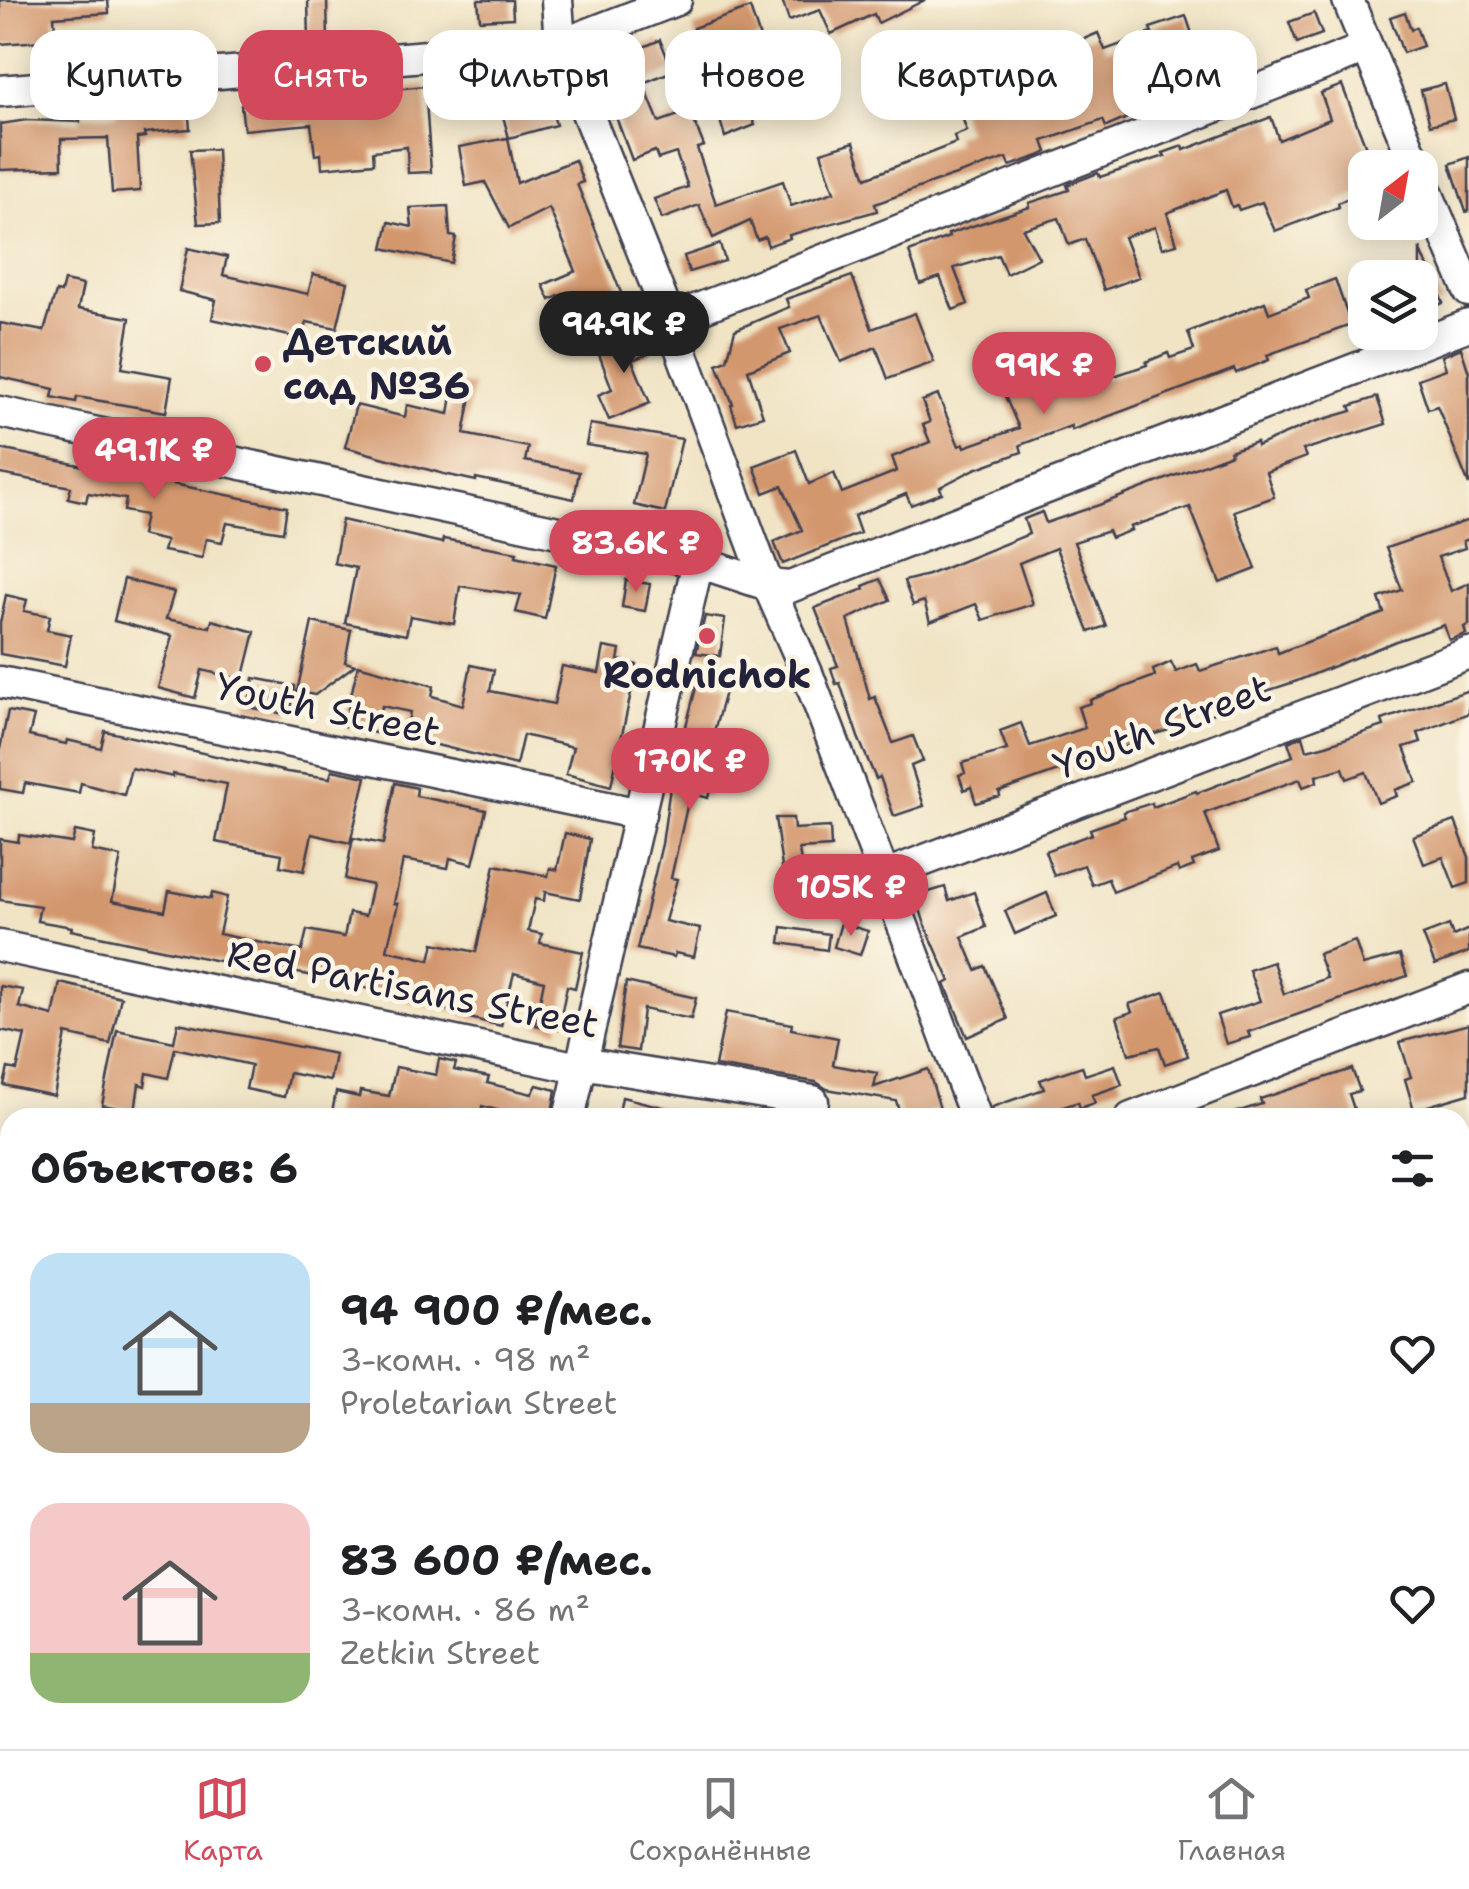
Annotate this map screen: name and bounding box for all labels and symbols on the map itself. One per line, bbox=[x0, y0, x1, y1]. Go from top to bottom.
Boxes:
north arrow bbox=[1348, 150, 1438, 240]
pin: 94.9K ₽ bbox=[532, 291, 716, 376]
place label: Детский сад №36 bbox=[283, 316, 470, 411]
pin: 99K ₽ bbox=[974, 332, 1114, 417]
marker: Детский сад №36 bbox=[252, 353, 274, 375]
pin: 49.1K ₽ bbox=[62, 417, 246, 502]
pin: 83.6K ₽ bbox=[544, 510, 728, 595]
marker: Rodnichok bbox=[696, 625, 718, 647]
place label: Rodnichok bbox=[603, 649, 812, 700]
street label: Youth Street bbox=[211, 660, 445, 757]
street label: Youth Street bbox=[1046, 662, 1278, 791]
pin: 170K ₽ bbox=[609, 728, 771, 813]
pin: 105K ₽ bbox=[770, 854, 932, 939]
street label: Red Partisans Street bbox=[223, 927, 603, 1050]

